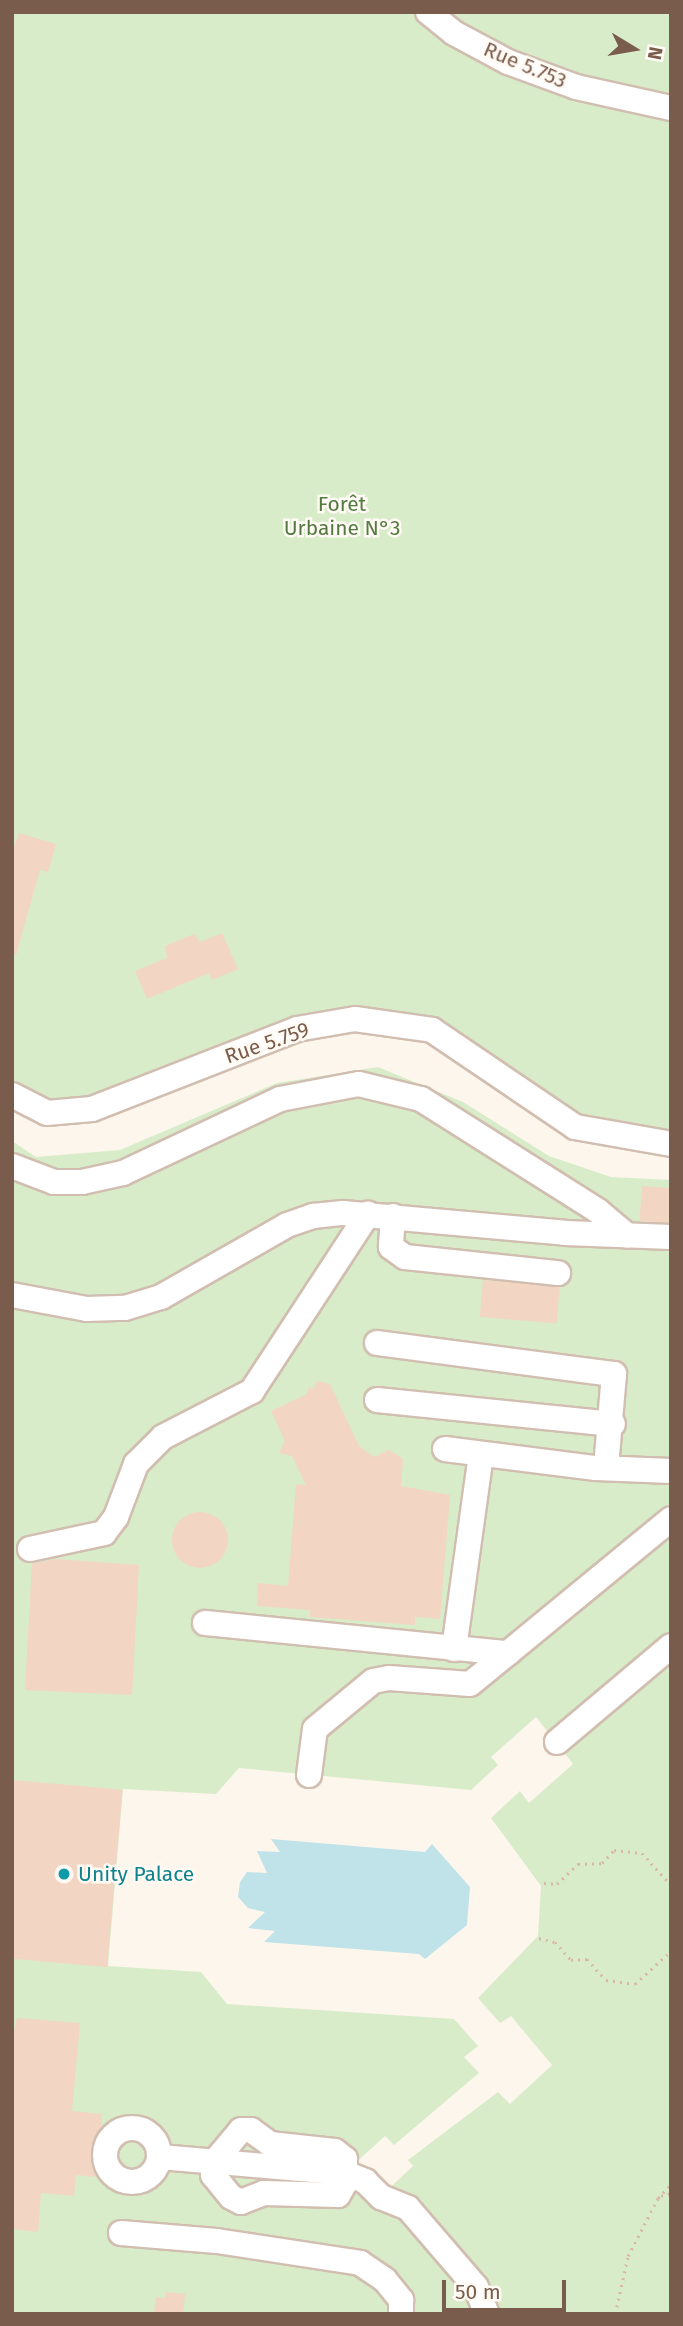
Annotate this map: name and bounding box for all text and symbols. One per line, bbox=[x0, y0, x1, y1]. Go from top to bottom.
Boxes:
north arrow bbox=[599, 14, 669, 84]
street label: Rue 5.753 bbox=[480, 36, 570, 94]
text: N bbox=[643, 45, 668, 61]
park label: Forêt Urbaine N°3 bbox=[284, 491, 400, 541]
street label: Rue 5.759 bbox=[221, 1017, 313, 1069]
place label: Unity Palace bbox=[78, 1861, 194, 1887]
marker: Unity Palace bbox=[56, 1866, 72, 1882]
scale bar bbox=[445, 2266, 569, 2310]
text: 50 m bbox=[455, 2279, 501, 2305]

